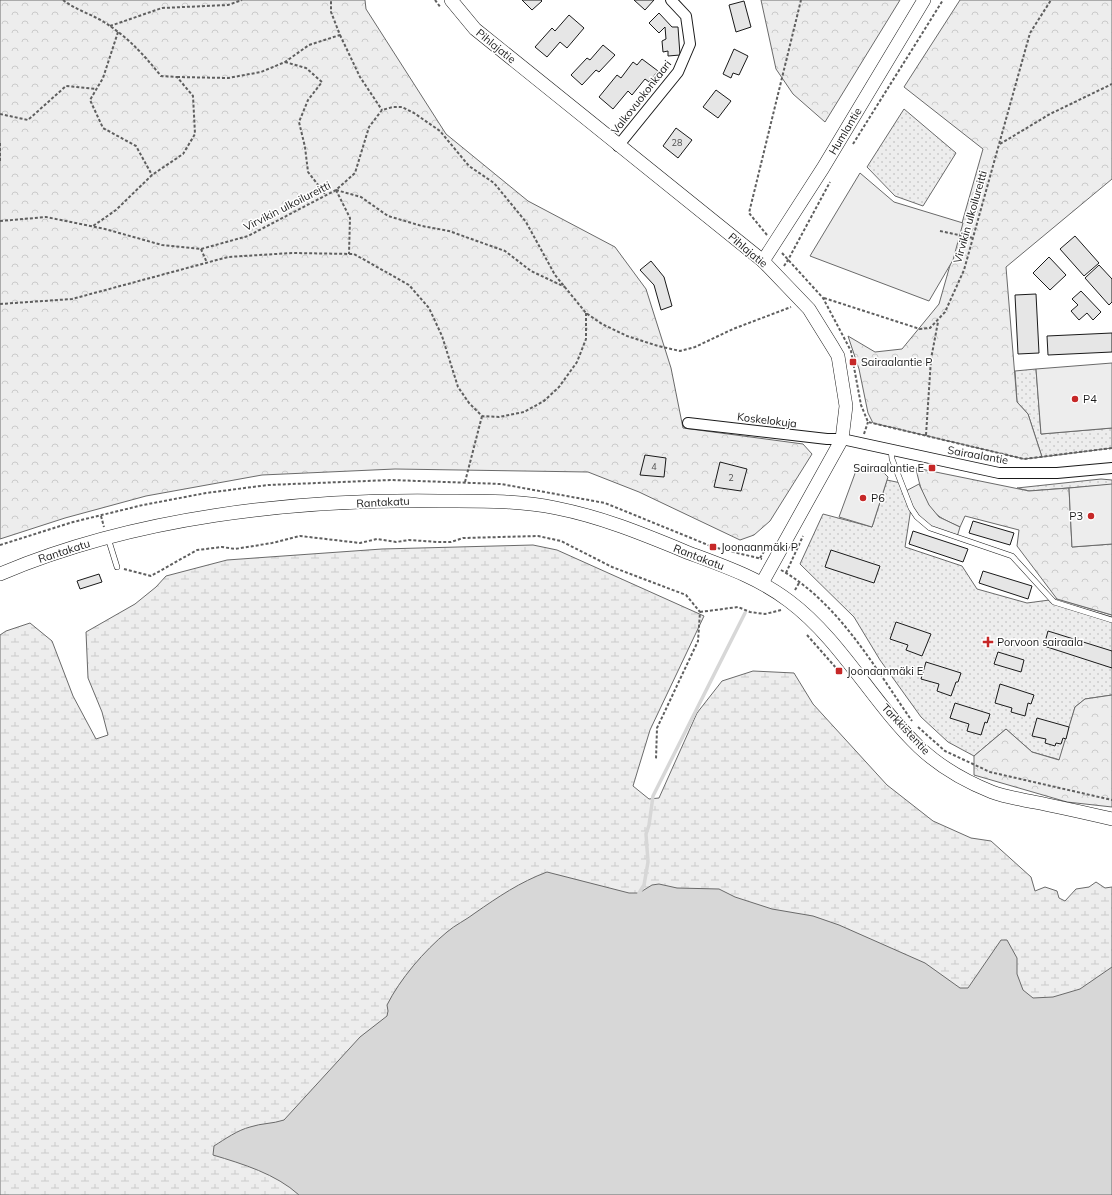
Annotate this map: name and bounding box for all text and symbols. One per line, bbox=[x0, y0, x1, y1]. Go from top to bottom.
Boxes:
street label: Pihlajatie bbox=[473, 26, 519, 66]
street label: Valkovuokonkaari bbox=[608, 57, 674, 137]
street label: Humlantie bbox=[825, 105, 865, 157]
house number: 28 bbox=[672, 137, 682, 148]
street label: Virvikin ulkoilureitti bbox=[950, 169, 990, 265]
street label: Virvikin ulkoilureitti bbox=[241, 178, 333, 234]
street label: Pihlajatie bbox=[725, 229, 771, 271]
place label: Sairaalantie P bbox=[861, 355, 932, 369]
marker: Sairaalantie P bbox=[848, 357, 858, 367]
place label: P4 bbox=[1083, 392, 1097, 406]
marker: P4 bbox=[1070, 394, 1080, 404]
street label: Koskelokuja bbox=[736, 409, 798, 431]
street label: Sairaalantie bbox=[947, 443, 1009, 467]
house number: 4 bbox=[651, 461, 657, 472]
place label: Sairaalantie E bbox=[853, 461, 924, 475]
marker: Sairaalantie E bbox=[927, 463, 937, 473]
house number: 2 bbox=[728, 472, 734, 483]
place label: P6 bbox=[871, 491, 885, 505]
marker: P6 bbox=[858, 493, 868, 503]
street label: Rantakatu bbox=[356, 494, 410, 510]
place label: P3 bbox=[1069, 509, 1083, 523]
marker: P3 bbox=[1086, 511, 1096, 521]
street label: Rantakatu bbox=[36, 536, 92, 566]
place label: Joonaanmäki P bbox=[721, 540, 798, 554]
street label: Rantakatu bbox=[672, 541, 726, 573]
marker: Joonaanmäki P bbox=[708, 542, 718, 552]
place label: Porvoon sairaala bbox=[997, 635, 1083, 649]
marker: Porvoon sairaala bbox=[982, 636, 994, 648]
place label: Joonaanmäki E bbox=[847, 664, 923, 678]
marker: Joonaanmäki E bbox=[834, 666, 844, 676]
street label: Tarkkistentie bbox=[879, 701, 933, 757]

